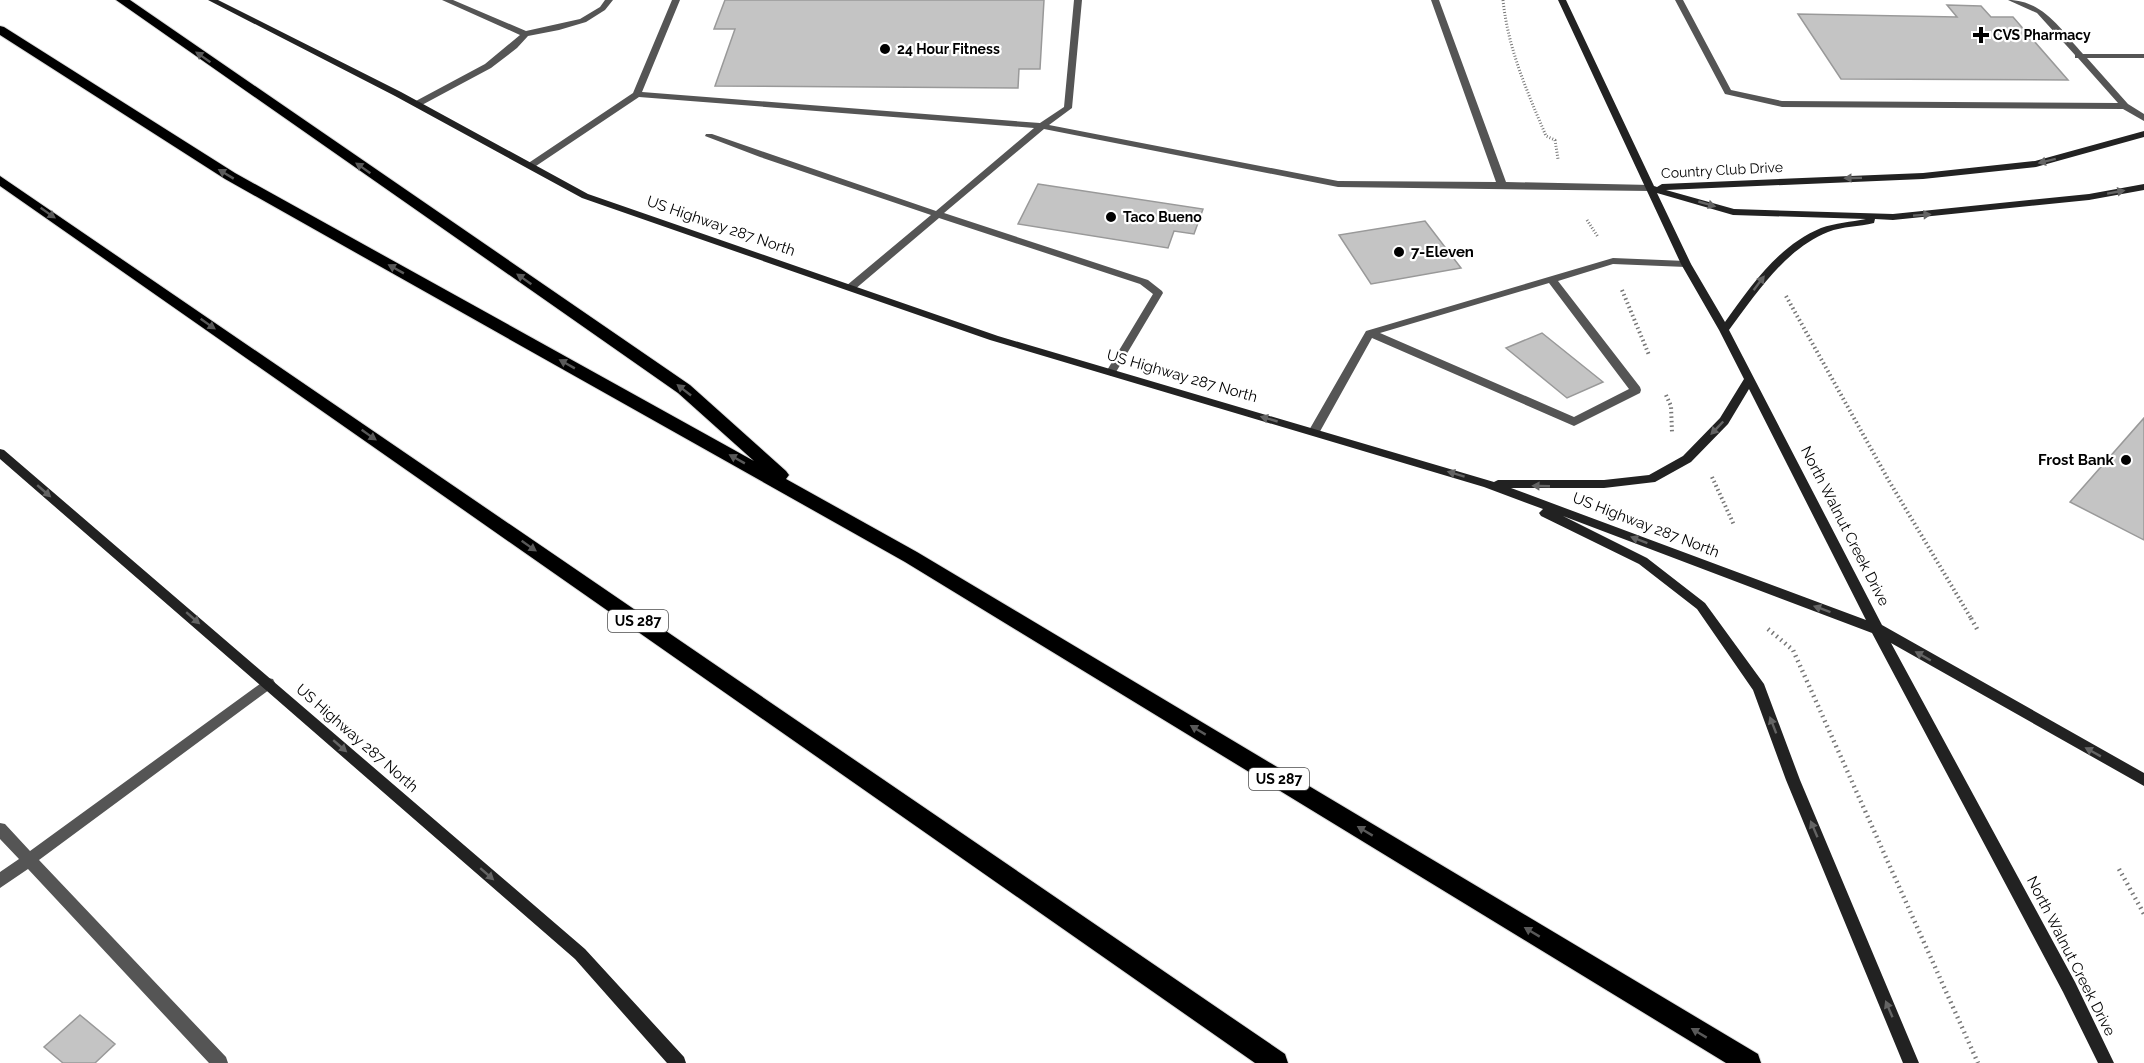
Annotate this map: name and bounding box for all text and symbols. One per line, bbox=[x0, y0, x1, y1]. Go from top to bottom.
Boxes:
place label: CVS Pharmacy bbox=[1993, 27, 2091, 43]
marker: CVS Pharmacy bbox=[1974, 28, 1988, 42]
place label: 24 Hour Fitness bbox=[897, 41, 1000, 57]
marker: 24 Hour Fitness bbox=[878, 42, 892, 56]
one-way arrow bbox=[195, 52, 211, 63]
one-way arrow bbox=[2038, 156, 2056, 166]
street label: Country Club Drive bbox=[1661, 159, 1783, 181]
one-way arrow bbox=[355, 163, 371, 174]
one-way arrow bbox=[218, 168, 234, 179]
one-way arrow bbox=[1844, 173, 1863, 183]
one-way arrow bbox=[2107, 187, 2126, 196]
street label: US Highway 287 North bbox=[644, 192, 798, 260]
one-way arrow bbox=[1699, 200, 1717, 209]
one-way arrow bbox=[40, 207, 56, 218]
place label: Taco Bueno bbox=[1123, 209, 1202, 225]
marker: Taco Bueno bbox=[1104, 210, 1118, 224]
one-way arrow bbox=[1913, 210, 1932, 219]
place label: 7-Eleven bbox=[1411, 243, 1474, 261]
marker: 7-Eleven bbox=[1392, 245, 1406, 259]
one-way arrow bbox=[388, 264, 405, 274]
one-way arrow bbox=[516, 273, 532, 285]
one-way arrow bbox=[1753, 275, 1766, 291]
one-way arrow bbox=[200, 318, 216, 330]
street label: US Highway 287 North bbox=[1105, 346, 1259, 406]
one-way arrow bbox=[558, 359, 575, 369]
one-way arrow bbox=[676, 383, 692, 396]
one-way arrow bbox=[1260, 414, 1278, 423]
one-way arrow bbox=[1710, 420, 1724, 434]
one-way arrow bbox=[360, 429, 376, 441]
street label: North Walnut Creek Drive bbox=[1797, 443, 1893, 609]
place label: Frost Bank bbox=[2038, 451, 2115, 469]
marker: Frost Bank bbox=[2119, 453, 2133, 467]
one-way arrow bbox=[728, 454, 745, 464]
one-way arrow bbox=[1447, 469, 1465, 478]
one-way arrow bbox=[1531, 481, 1550, 490]
one-way arrow bbox=[36, 484, 51, 497]
street label: US Highway 287 North bbox=[1570, 489, 1722, 561]
one-way arrow bbox=[1630, 535, 1648, 545]
one-way arrow bbox=[521, 540, 537, 551]
one-way arrow bbox=[1813, 603, 1831, 613]
road number: US 287 bbox=[608, 610, 668, 632]
one-way arrow bbox=[185, 611, 200, 624]
one-way arrow bbox=[1914, 651, 1931, 661]
street label: US Highway 287 North bbox=[292, 680, 422, 796]
one-way arrow bbox=[1767, 716, 1777, 734]
one-way arrow bbox=[1190, 725, 1206, 736]
one-way arrow bbox=[332, 739, 347, 752]
one-way arrow bbox=[2084, 747, 2101, 757]
road number: US 287 bbox=[1249, 768, 1309, 790]
one-way arrow bbox=[1809, 820, 1818, 838]
one-way arrow bbox=[1356, 826, 1373, 836]
one-way arrow bbox=[479, 867, 495, 880]
street label: North Walnut Creek Drive bbox=[2023, 873, 2119, 1039]
one-way arrow bbox=[1524, 926, 1540, 937]
one-way arrow bbox=[1884, 1000, 1893, 1018]
one-way arrow bbox=[1691, 1027, 1707, 1038]

